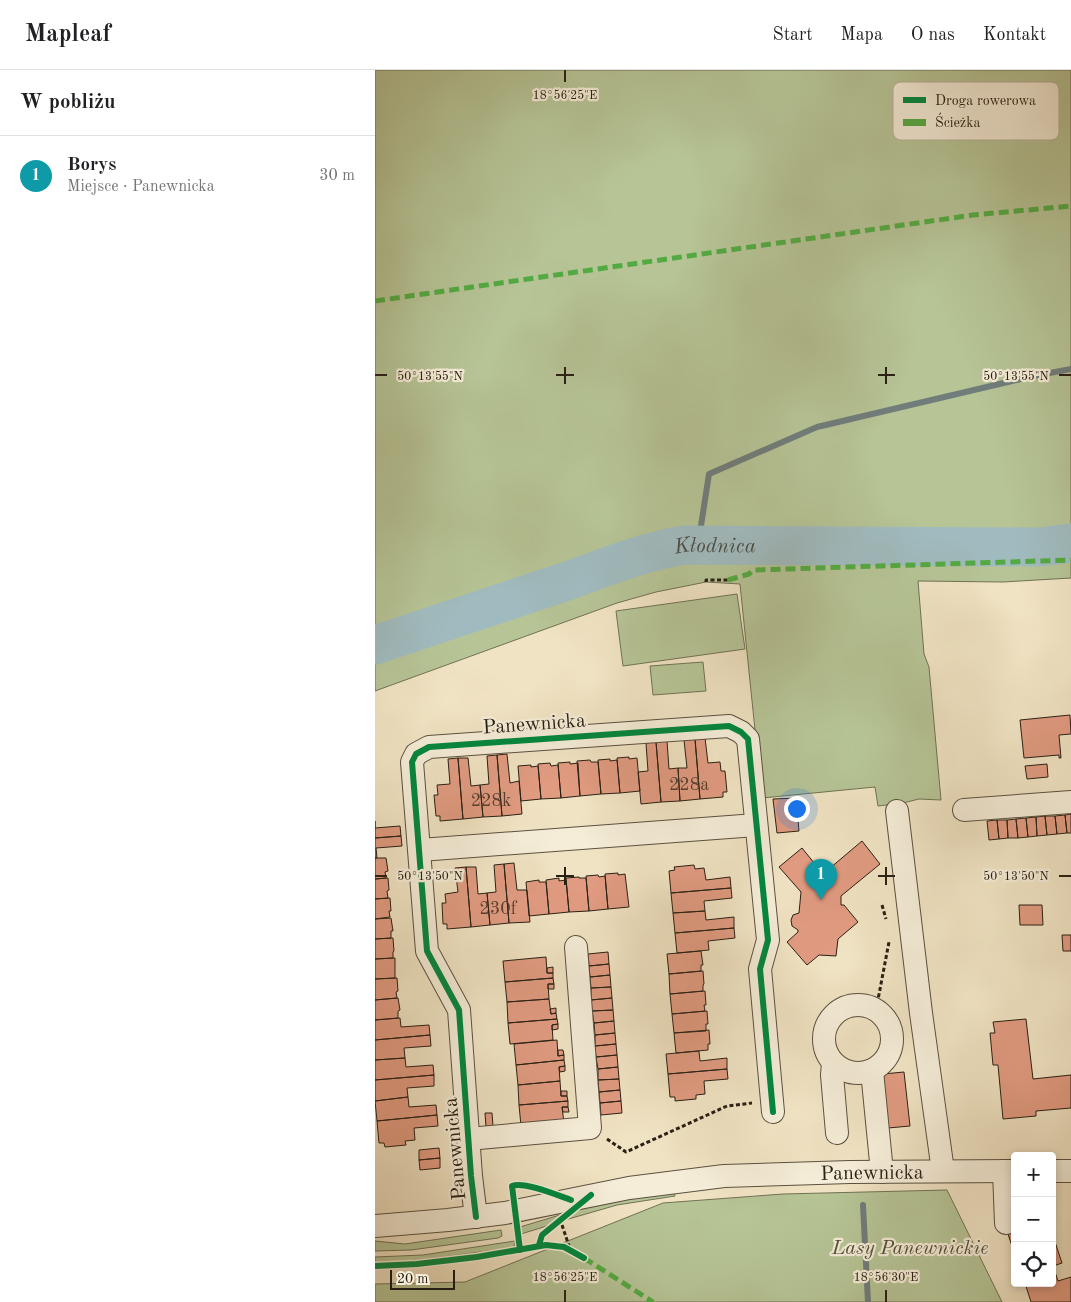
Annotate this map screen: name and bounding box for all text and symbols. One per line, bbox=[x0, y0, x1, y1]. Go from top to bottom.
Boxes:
text: Mapleaf bbox=[25, 23, 111, 47]
text: Start bbox=[773, 26, 813, 44]
text: Mapa bbox=[841, 26, 883, 44]
text: O nas bbox=[911, 26, 955, 44]
text: Kontakt bbox=[983, 26, 1046, 44]
legend bbox=[893, 82, 1059, 140]
text: 18°56'25"E bbox=[533, 89, 597, 102]
text: W pobliżu bbox=[20, 92, 115, 113]
text: Droga rowerowa bbox=[935, 94, 1036, 108]
text: Ścieżka bbox=[935, 112, 980, 130]
text: Borys bbox=[67, 156, 116, 175]
text: 1 bbox=[31, 168, 41, 184]
text: 30 m bbox=[319, 168, 355, 184]
text: Miejsce · Panewnicka bbox=[67, 179, 215, 195]
text: 50°13'55"N bbox=[397, 370, 463, 383]
text: 50°13'55"N bbox=[983, 370, 1049, 383]
water label: Kłodnica bbox=[672, 535, 756, 559]
street label: Panewnicka bbox=[482, 711, 586, 739]
house number: 228a bbox=[669, 776, 709, 794]
house number: 228k bbox=[471, 792, 511, 810]
your location bbox=[784, 796, 810, 822]
pin: 1 bbox=[805, 859, 837, 900]
text: 50°13'50"N bbox=[397, 870, 463, 883]
text: 50°13'50"N bbox=[983, 870, 1049, 883]
house number: 230f bbox=[479, 900, 518, 918]
street label: Panewnicka bbox=[442, 1096, 470, 1201]
map controls bbox=[1011, 1152, 1056, 1287]
button: + bbox=[1011, 1152, 1056, 1197]
street label: Panewnicka bbox=[820, 1164, 924, 1185]
button: − bbox=[1011, 1197, 1056, 1242]
park label: Lasy Panewnickie bbox=[831, 1239, 988, 1259]
button: locate bbox=[1011, 1242, 1056, 1287]
scale bar bbox=[390, 1267, 455, 1290]
text: 18°56'25"E bbox=[533, 1271, 597, 1284]
text: 18°56'30"E bbox=[854, 1271, 918, 1284]
text: 20 m bbox=[397, 1272, 428, 1286]

